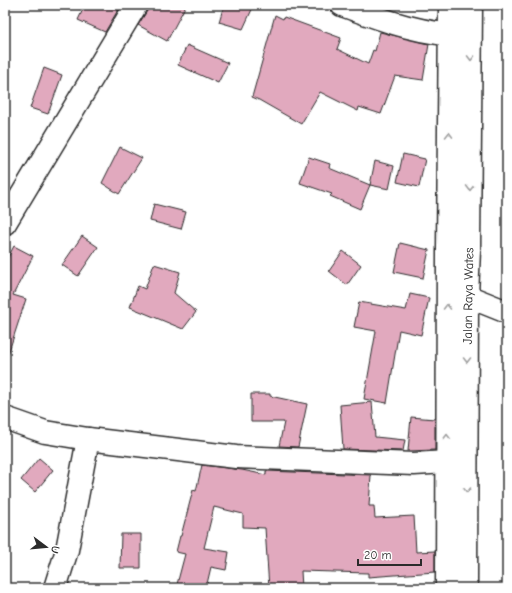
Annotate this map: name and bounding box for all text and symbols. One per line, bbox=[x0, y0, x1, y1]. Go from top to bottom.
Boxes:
one-way arrow bbox=[467, 55, 475, 61]
one-way arrow bbox=[445, 132, 453, 138]
one-way arrow bbox=[466, 185, 474, 191]
street label: Jalan Raya Wates bbox=[460, 247, 476, 345]
one-way arrow bbox=[443, 304, 451, 310]
one-way arrow bbox=[463, 357, 471, 363]
one-way arrow bbox=[443, 434, 451, 440]
one-way arrow bbox=[463, 487, 471, 493]
north arrow bbox=[26, 527, 66, 567]
scale bar bbox=[358, 541, 421, 567]
text: U bbox=[48, 544, 62, 555]
text: 20 m bbox=[364, 548, 392, 562]

